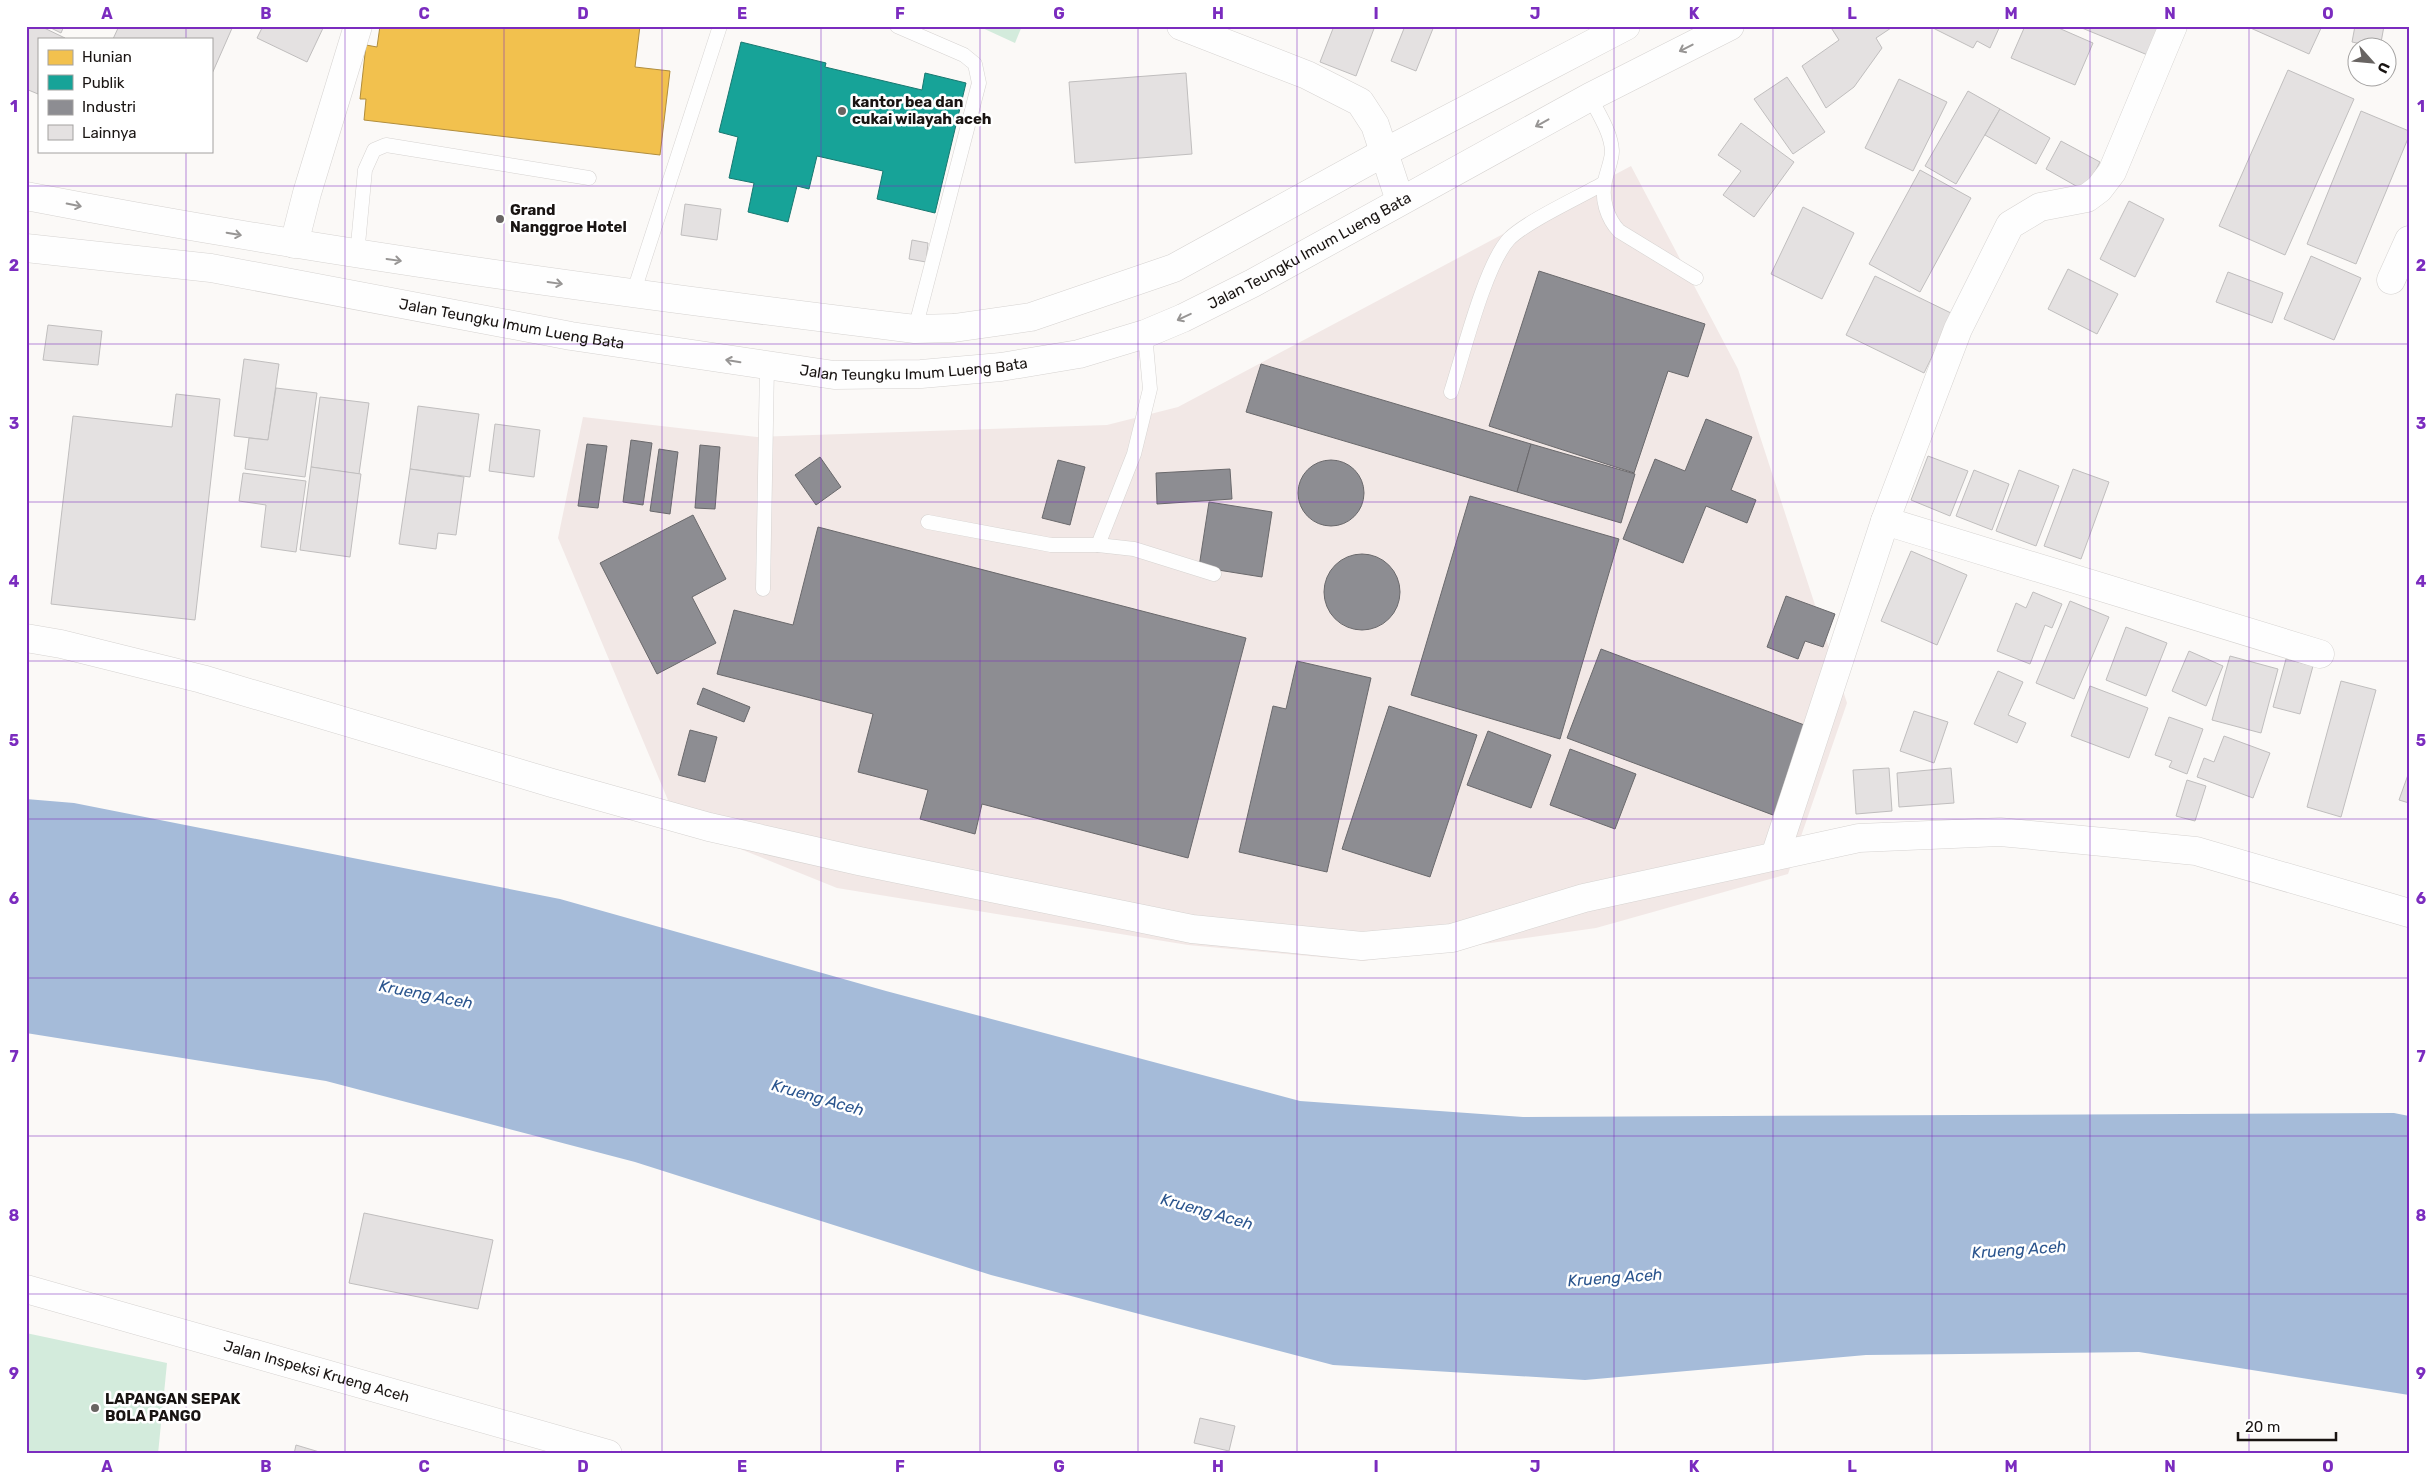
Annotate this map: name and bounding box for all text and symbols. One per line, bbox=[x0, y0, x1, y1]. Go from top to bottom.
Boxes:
text: A bbox=[101, 4, 113, 23]
text: B bbox=[260, 4, 272, 23]
text: C bbox=[418, 4, 430, 23]
text: D bbox=[577, 4, 589, 23]
text: E bbox=[737, 4, 747, 23]
text: F bbox=[895, 4, 905, 23]
text: G bbox=[1053, 4, 1065, 23]
text: H bbox=[1212, 4, 1224, 23]
text: I bbox=[1373, 4, 1379, 23]
text: J bbox=[1530, 4, 1540, 23]
text: K bbox=[1689, 4, 1700, 23]
text: L bbox=[1847, 4, 1857, 23]
text: M bbox=[2004, 4, 2018, 23]
text: N bbox=[2164, 4, 2176, 23]
text: O bbox=[2322, 4, 2334, 23]
legend bbox=[38, 38, 212, 152]
north arrow bbox=[2348, 38, 2398, 88]
one-way arrow bbox=[1679, 44, 1694, 53]
text: Hunian bbox=[82, 48, 132, 66]
text: U bbox=[2373, 59, 2393, 76]
text: Publik bbox=[82, 74, 125, 92]
place label: kantor bea dan cukai wilayah aceh bbox=[852, 93, 992, 128]
text: 1 bbox=[10, 97, 18, 116]
text: 1 bbox=[2417, 97, 2425, 116]
text: Industri bbox=[82, 98, 136, 116]
marker: kantor bea dan cukai wilayah aceh bbox=[836, 105, 848, 117]
one-way arrow bbox=[1535, 119, 1550, 128]
text: Lainnya bbox=[82, 124, 137, 142]
street label: Jalan Teungku Imum Lueng Bata bbox=[1205, 189, 1414, 313]
one-way arrow bbox=[66, 201, 82, 211]
place label: Grand Nanggroe Hotel bbox=[510, 201, 627, 236]
marker: Grand Nanggroe Hotel bbox=[494, 213, 506, 225]
one-way arrow bbox=[226, 229, 242, 239]
one-way arrow bbox=[386, 255, 402, 265]
text: 2 bbox=[9, 256, 19, 275]
text: 2 bbox=[2416, 256, 2426, 275]
one-way arrow bbox=[547, 278, 563, 288]
street label: Jalan Teungku Imum Lueng Bata bbox=[398, 295, 626, 353]
one-way arrow bbox=[1177, 313, 1192, 322]
street label: Jalan Teungku Imum Lueng Bata bbox=[798, 354, 1029, 385]
one-way arrow bbox=[725, 356, 741, 366]
text: 3 bbox=[9, 414, 19, 433]
text: 3 bbox=[2416, 414, 2426, 433]
text: 4 bbox=[9, 572, 20, 591]
text: 4 bbox=[2416, 572, 2427, 591]
text: 5 bbox=[9, 731, 19, 750]
text: 5 bbox=[2416, 731, 2426, 750]
text: 6 bbox=[9, 889, 19, 908]
text: 6 bbox=[2416, 889, 2426, 908]
water label: Krueng Aceh bbox=[377, 976, 474, 1013]
text: 7 bbox=[9, 1047, 19, 1066]
text: 7 bbox=[2416, 1047, 2426, 1066]
water label: Krueng Aceh bbox=[770, 1075, 866, 1120]
water label: Krueng Aceh bbox=[1159, 1189, 1255, 1234]
text: 8 bbox=[9, 1206, 20, 1225]
text: 8 bbox=[2416, 1206, 2427, 1225]
water label: Krueng Aceh bbox=[1971, 1237, 2067, 1262]
water label: Krueng Aceh bbox=[1567, 1265, 1663, 1290]
street label: Jalan Inspeksi Krueng Aceh bbox=[221, 1336, 412, 1406]
text: 9 bbox=[9, 1364, 19, 1383]
text: 9 bbox=[2416, 1364, 2426, 1383]
place label: LAPANGAN SEPAK BOLA PANGO bbox=[105, 1390, 241, 1425]
marker: LAPANGAN SEPAK BOLA PANGO bbox=[89, 1402, 101, 1414]
scale bar bbox=[2238, 1410, 2335, 1442]
text: 20 m bbox=[2245, 1418, 2280, 1436]
text: A bbox=[101, 1457, 113, 1476]
text: B bbox=[260, 1457, 272, 1476]
text: C bbox=[418, 1457, 430, 1476]
text: D bbox=[577, 1457, 589, 1476]
text: E bbox=[737, 1457, 747, 1476]
text: F bbox=[895, 1457, 905, 1476]
text: G bbox=[1053, 1457, 1065, 1476]
text: H bbox=[1212, 1457, 1224, 1476]
text: I bbox=[1373, 1457, 1379, 1476]
text: J bbox=[1530, 1457, 1540, 1476]
text: K bbox=[1689, 1457, 1700, 1476]
text: L bbox=[1847, 1457, 1857, 1476]
text: M bbox=[2004, 1457, 2018, 1476]
text: N bbox=[2164, 1457, 2176, 1476]
text: O bbox=[2322, 1457, 2334, 1476]

